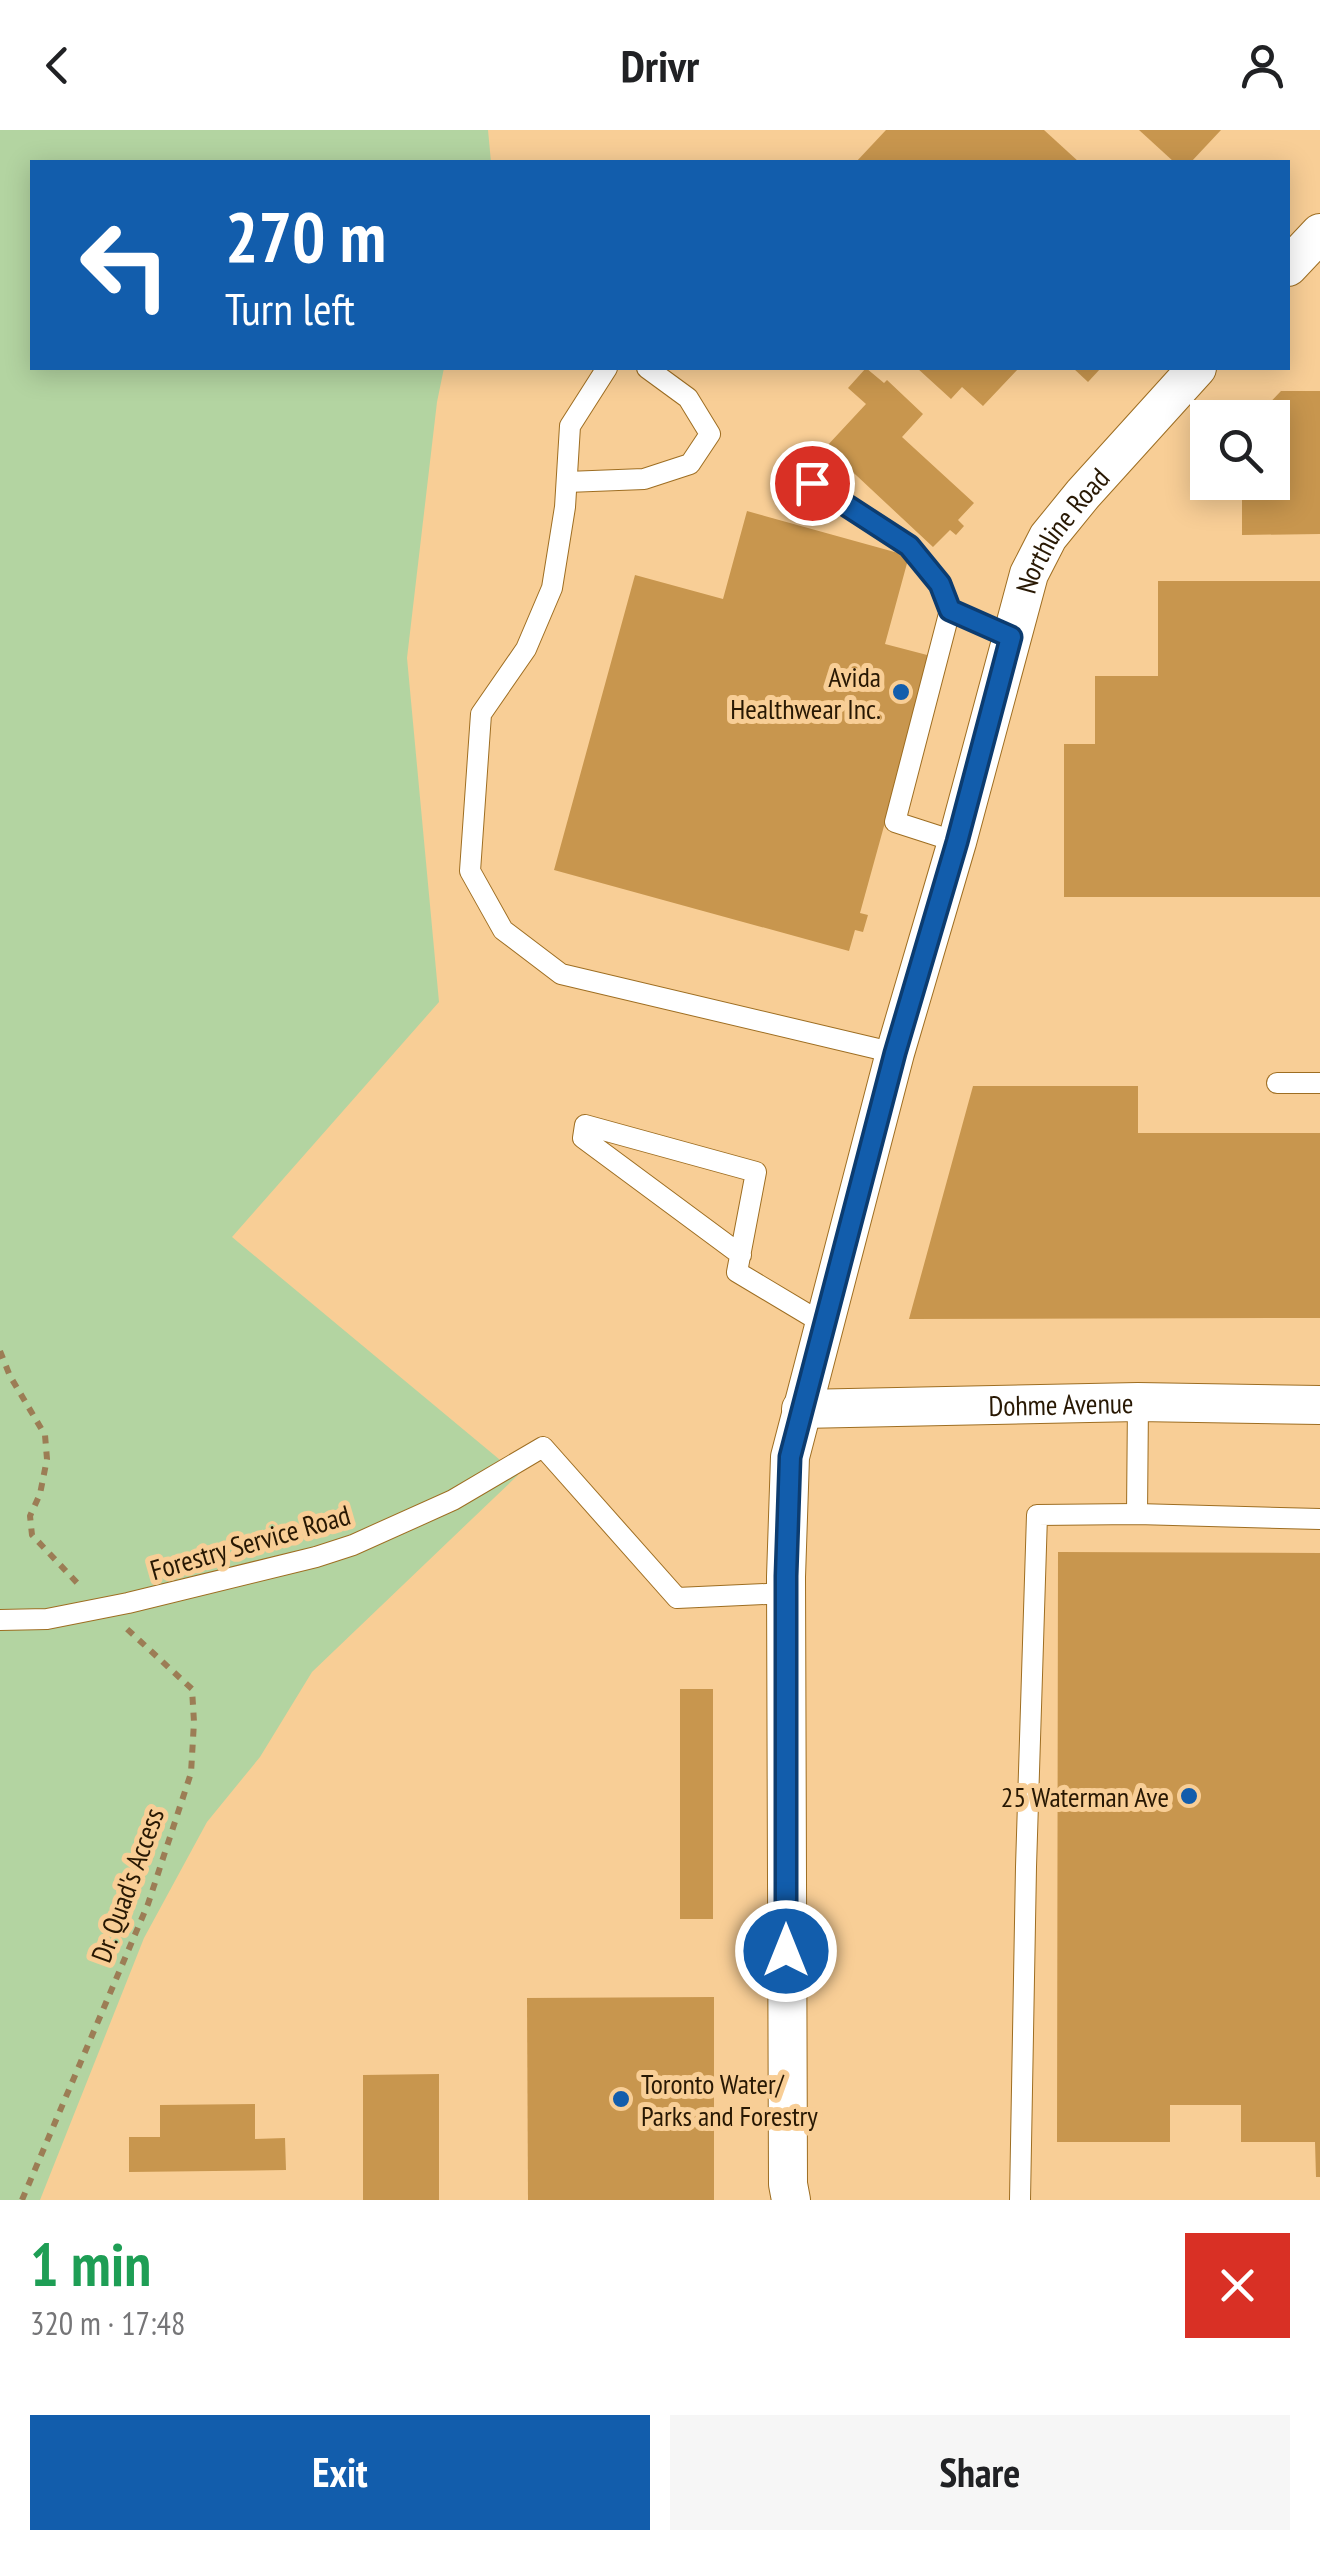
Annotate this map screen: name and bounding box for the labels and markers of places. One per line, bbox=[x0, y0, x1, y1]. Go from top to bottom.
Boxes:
pin bbox=[770, 441, 855, 526]
place label: Avida Healthwear Inc. bbox=[730, 658, 881, 727]
marker: Avida Healthwear Inc. bbox=[890, 681, 912, 703]
place label: 25 Waterman Ave bbox=[1001, 1778, 1169, 1815]
marker: 25 Waterman Ave bbox=[1178, 1785, 1200, 1807]
place label: Toronto Water/ Parks and Forestry bbox=[641, 2065, 818, 2134]
marker: Toronto Water/ Parks and Forestry bbox=[610, 2088, 632, 2110]

